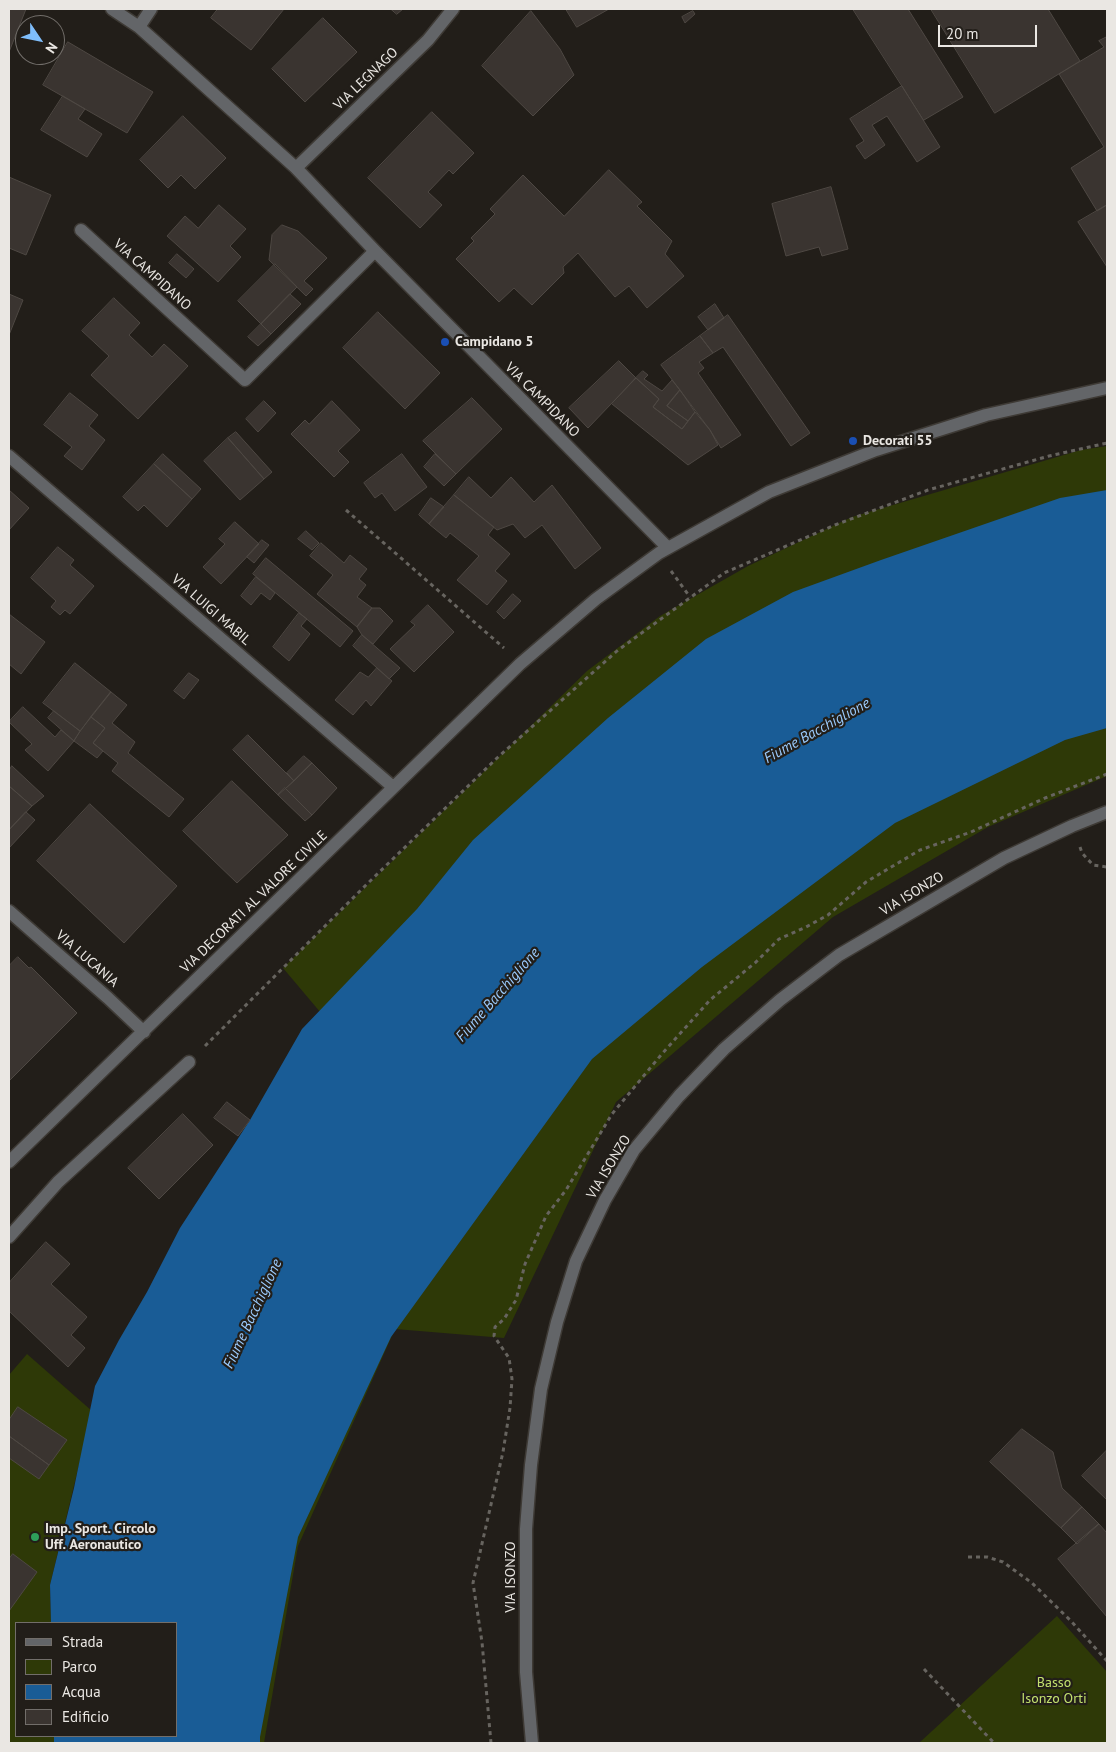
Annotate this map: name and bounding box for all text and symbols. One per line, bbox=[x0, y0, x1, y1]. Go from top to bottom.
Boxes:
north arrow bbox=[15, 15, 65, 65]
scale bar bbox=[941, 15, 1040, 47]
text: 20 m bbox=[946, 24, 979, 43]
text: N bbox=[42, 39, 62, 57]
street label: VIA LEGNAGO bbox=[330, 44, 402, 114]
street label: VIA CAMPIDANO bbox=[110, 236, 194, 314]
place label: Campidano 5 bbox=[455, 334, 533, 350]
marker: Campidano 5 bbox=[439, 336, 451, 348]
street label: VIA CAMPIDANO bbox=[501, 359, 583, 441]
place label: Decorati 55 bbox=[863, 433, 932, 449]
marker: Decorati 55 bbox=[847, 435, 859, 447]
street label: VIA LUIGI MABIL bbox=[168, 571, 254, 649]
water label: Fiume Bacchiglione bbox=[761, 694, 873, 768]
street label: VIA DECORATI AL VALORE CIVILE bbox=[177, 827, 331, 977]
street label: VIA ISONZO bbox=[877, 868, 947, 920]
street label: VIA LUCANIA bbox=[52, 927, 122, 991]
water label: Fiume Bacchiglione bbox=[452, 944, 544, 1046]
street label: VIA ISONZO bbox=[583, 1132, 635, 1202]
water label: Fiume Bacchiglione bbox=[220, 1256, 286, 1372]
place label: Imp. Sport. Circolo Uff. Aeronautico bbox=[45, 1521, 156, 1554]
marker: Imp. Sport. Circolo Uff. Aeronautico bbox=[29, 1531, 41, 1543]
street label: VIA ISONZO bbox=[503, 1541, 519, 1613]
legend bbox=[15, 1622, 178, 1737]
text: Strada bbox=[62, 1632, 103, 1651]
text: Parco bbox=[62, 1657, 97, 1676]
park label: Basso Isonzo Orti bbox=[1021, 1675, 1087, 1708]
text: Acqua bbox=[62, 1682, 101, 1701]
text: Edificio bbox=[62, 1707, 109, 1726]

